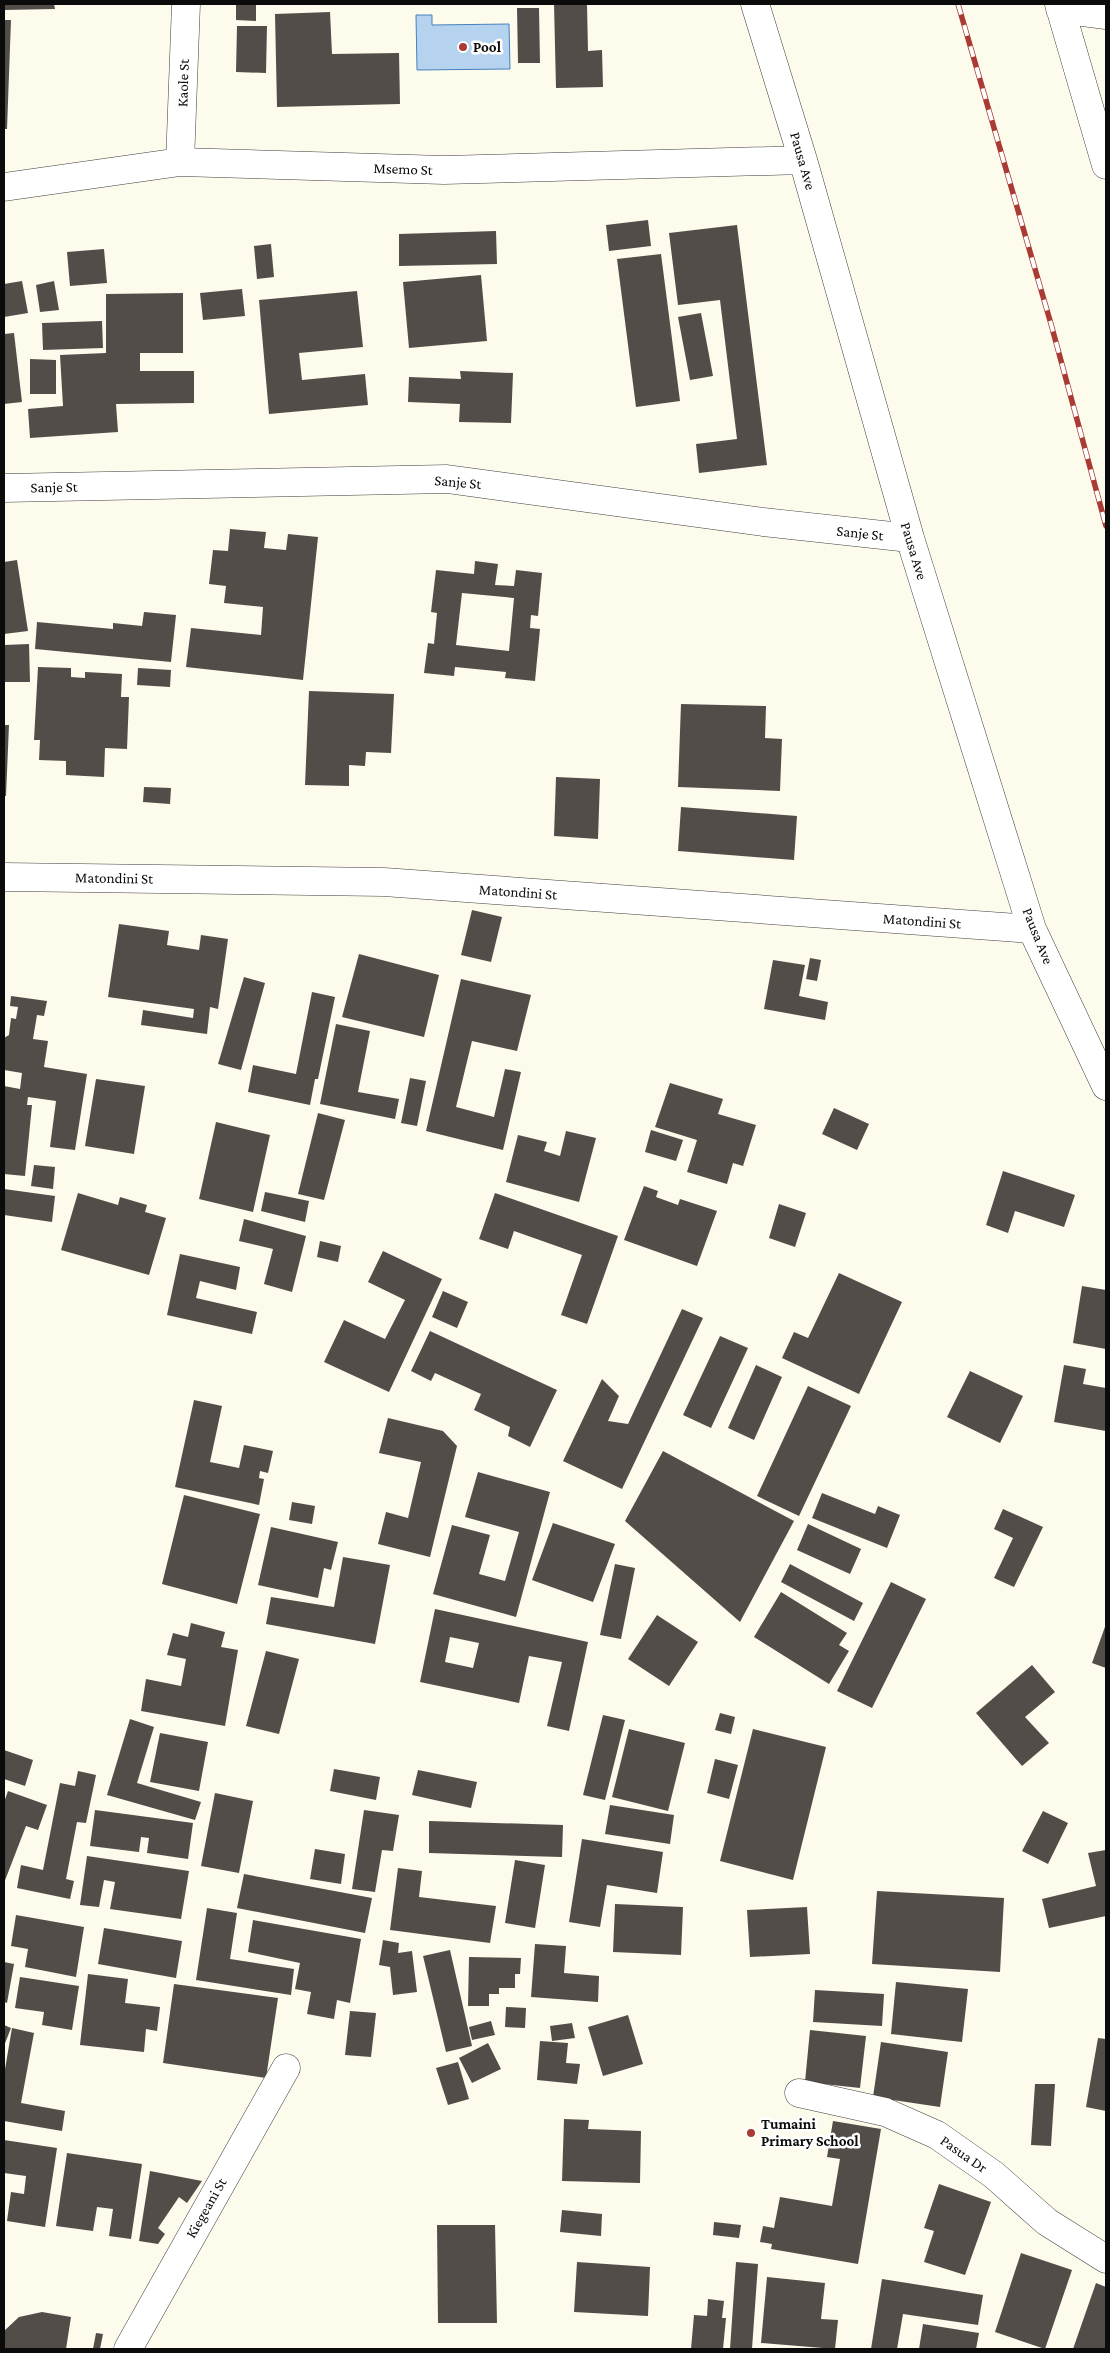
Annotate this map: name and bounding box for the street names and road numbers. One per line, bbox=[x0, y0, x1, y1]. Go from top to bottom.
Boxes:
street label: Kaole St bbox=[174, 58, 192, 107]
street label: Pausa Ave bbox=[787, 130, 819, 192]
street label: Msemo St bbox=[373, 160, 434, 178]
street label: Sanje St bbox=[434, 472, 483, 493]
street label: Sanje St bbox=[30, 479, 79, 496]
street label: Pausa Ave bbox=[898, 520, 930, 582]
street label: Sanje St bbox=[836, 523, 885, 545]
street label: Matondini St bbox=[75, 869, 154, 887]
street label: Matondini St bbox=[478, 881, 559, 903]
street label: Pausa Ave bbox=[1019, 905, 1057, 967]
street label: Matondini St bbox=[882, 910, 963, 932]
street label: Pasua Dr bbox=[938, 2132, 991, 2176]
street label: Kiegeani St bbox=[182, 2174, 231, 2241]

